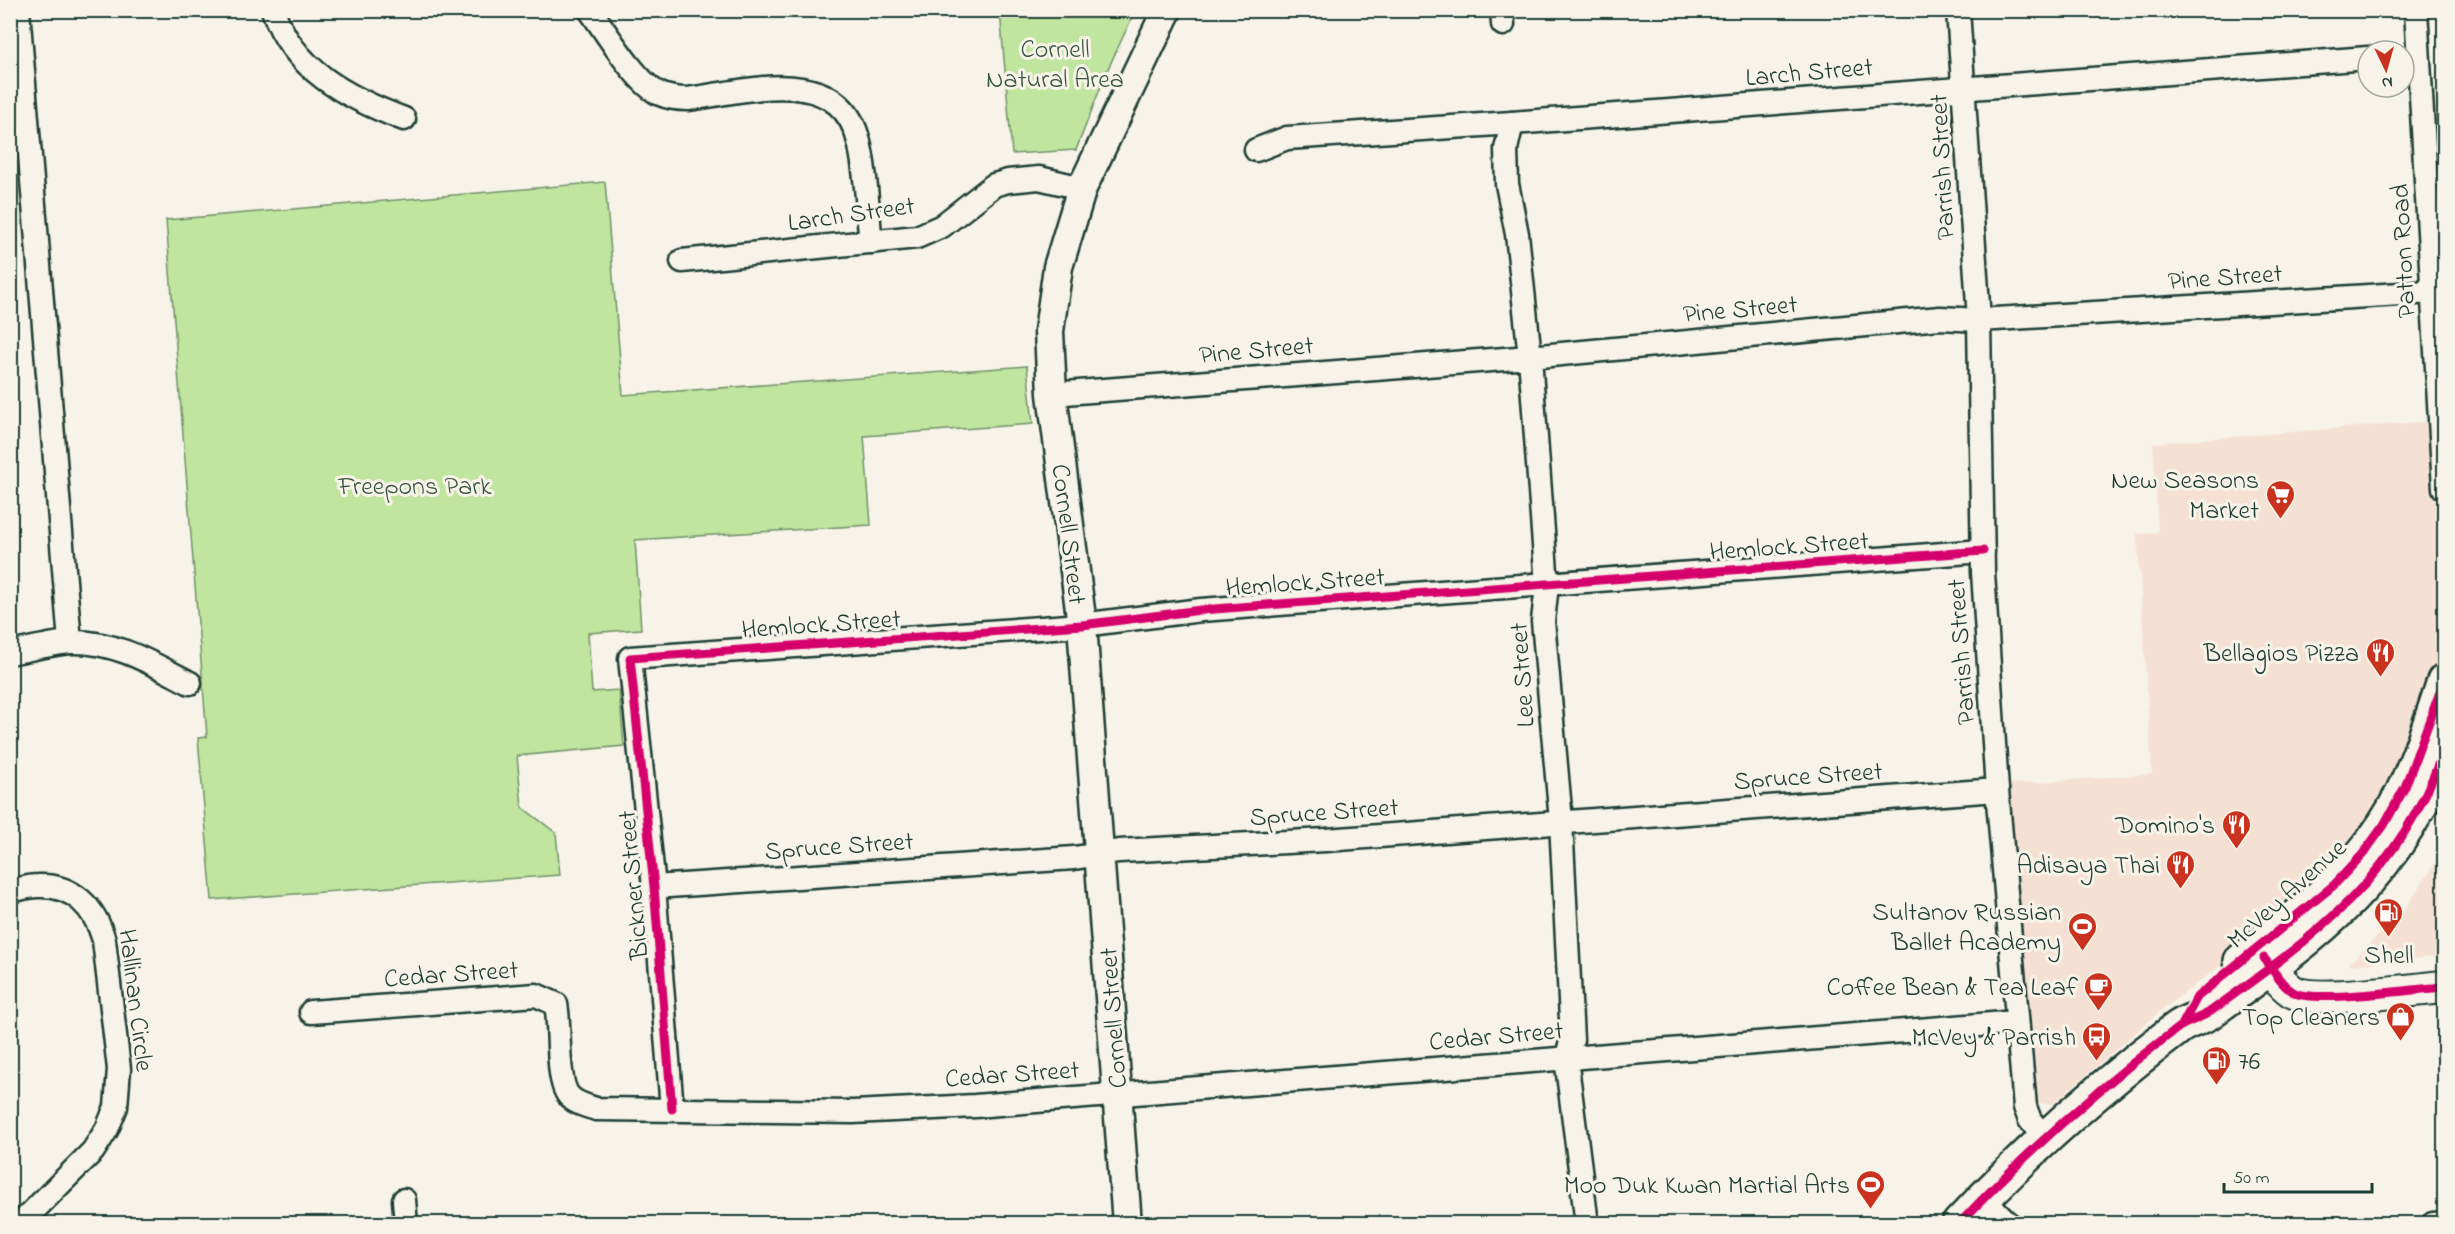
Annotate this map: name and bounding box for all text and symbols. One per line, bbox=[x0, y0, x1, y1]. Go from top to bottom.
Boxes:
park label: Cornell Natural Area bbox=[986, 32, 1124, 100]
north arrow bbox=[2356, 39, 2416, 99]
street label: Larch Street bbox=[1744, 49, 1875, 98]
text: N bbox=[2381, 70, 2394, 94]
street label: Parrish Street bbox=[1921, 93, 1967, 241]
street label: Patton Road bbox=[2382, 182, 2427, 319]
street label: Larch Street bbox=[786, 188, 918, 244]
street label: Pine Street bbox=[2167, 256, 2284, 302]
street label: Pine Street bbox=[1681, 287, 1799, 335]
street label: Pine Street bbox=[1197, 328, 1315, 376]
street label: Cornell Street bbox=[1040, 462, 1095, 607]
place label: New Seasons Market bbox=[2111, 463, 2259, 531]
park label: Freepons Park bbox=[337, 469, 492, 507]
supermarket icon: New Seasons Market bbox=[2264, 478, 2296, 520]
street label: Hemlock Street bbox=[1708, 523, 1870, 573]
street label: Hemlock Street bbox=[1224, 559, 1386, 609]
street label: Parrish Street bbox=[1939, 577, 1987, 726]
street label: Hemlock Street bbox=[740, 601, 902, 651]
street label: Lee Street bbox=[1501, 621, 1547, 728]
place label: Bellagios Pizza bbox=[2202, 636, 2359, 674]
restaurant icon: Bellagios Pizza bbox=[2364, 636, 2396, 678]
street label: Spruce Street bbox=[1733, 754, 1884, 802]
street label: Spruce Street bbox=[1249, 790, 1400, 838]
street label: Bickner Street bbox=[610, 808, 661, 962]
place label: Domino's bbox=[2114, 808, 2215, 846]
restaurant icon: Domino's bbox=[2220, 808, 2252, 850]
street label: Spruce Street bbox=[764, 824, 915, 872]
street label: McVey Avenue bbox=[2220, 831, 2357, 959]
place label: Adisaya Thai bbox=[2016, 848, 2160, 886]
restaurant icon: Adisaya Thai bbox=[2165, 848, 2197, 890]
place label: Sultanov Russian Ballet Academy bbox=[1872, 895, 2061, 963]
fuel station icon: Shell bbox=[2373, 896, 2405, 938]
sports icon: Sultanov Russian Ballet Academy bbox=[2066, 910, 2098, 952]
street label: Hallinan Circle bbox=[106, 927, 162, 1074]
place label: Shell bbox=[2364, 938, 2414, 976]
street label: Cornell Street bbox=[1091, 946, 1139, 1089]
street label: Cedar Street bbox=[383, 952, 520, 1000]
place label: Coffee Bean & Tea Leaf bbox=[1826, 970, 2079, 1008]
cafe icon: Coffee Bean & Tea Leaf bbox=[2083, 970, 2115, 1012]
place label: Top Cleaners bbox=[2242, 1000, 2380, 1038]
shop icon: Top Cleaners bbox=[2385, 1000, 2417, 1042]
street label: Cedar Street bbox=[1428, 1013, 1565, 1063]
place label: McVey & Parrish bbox=[1912, 1020, 2076, 1058]
bus stop icon: McVey & Parrish bbox=[2081, 1020, 2113, 1062]
fuel station icon: 76 bbox=[2201, 1044, 2233, 1086]
place label: 76 bbox=[2238, 1044, 2260, 1082]
street label: Cedar Street bbox=[944, 1052, 1081, 1100]
scale bar bbox=[2224, 1156, 2372, 1194]
text: 50 m bbox=[2233, 1166, 2270, 1192]
place label: Moo Duk Kwan Martial Arts bbox=[1564, 1168, 1850, 1206]
sports icon: Moo Duk Kwan Martial Arts bbox=[1855, 1168, 1887, 1210]

